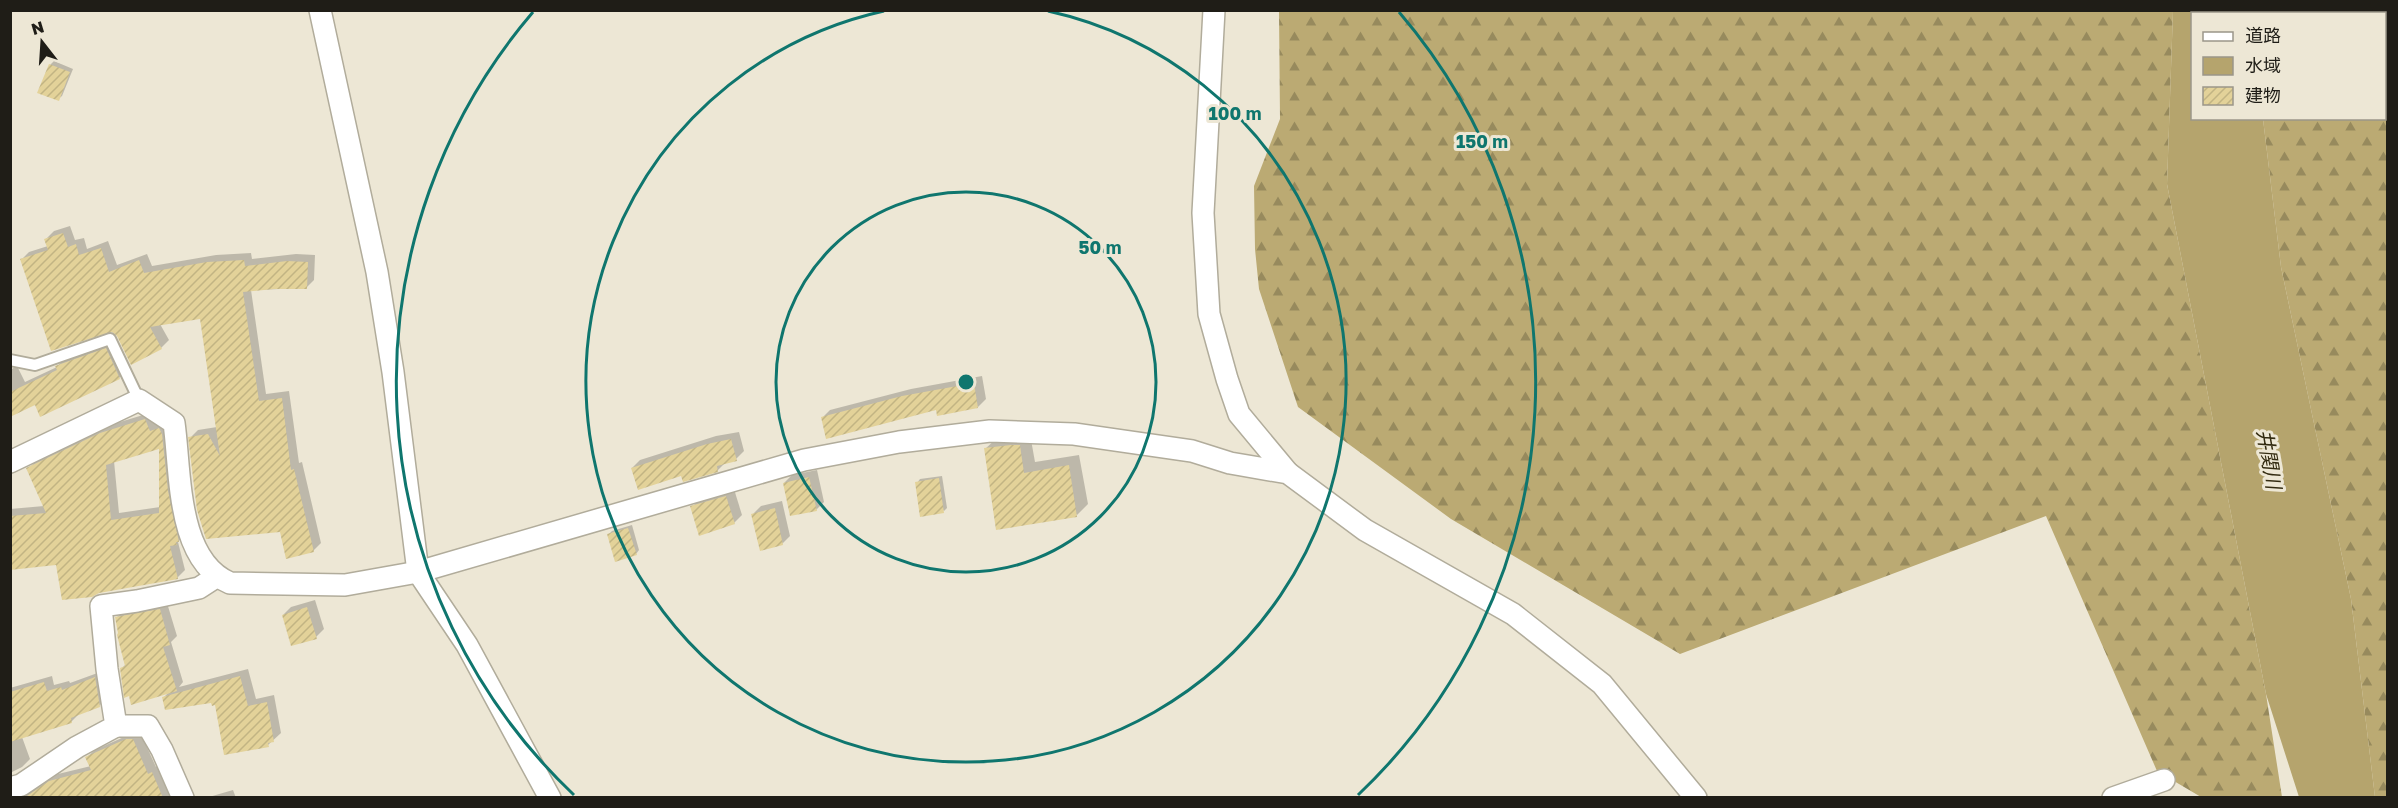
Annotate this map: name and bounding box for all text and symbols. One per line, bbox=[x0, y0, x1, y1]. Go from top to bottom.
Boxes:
north arrow bbox=[12, 12, 72, 72]
legend bbox=[2191, 12, 2386, 120]
text: N bbox=[29, 16, 46, 39]
text: 道路 bbox=[2245, 24, 2281, 46]
text: 水域 bbox=[2245, 54, 2281, 76]
text: 建物 bbox=[2245, 84, 2281, 106]
text: 100 m bbox=[1209, 102, 1261, 124]
text: 150 m bbox=[1456, 130, 1508, 152]
text: 50 m bbox=[1079, 236, 1121, 258]
centre of rings bbox=[956, 372, 976, 392]
water label: 井関川 bbox=[2253, 427, 2287, 493]

